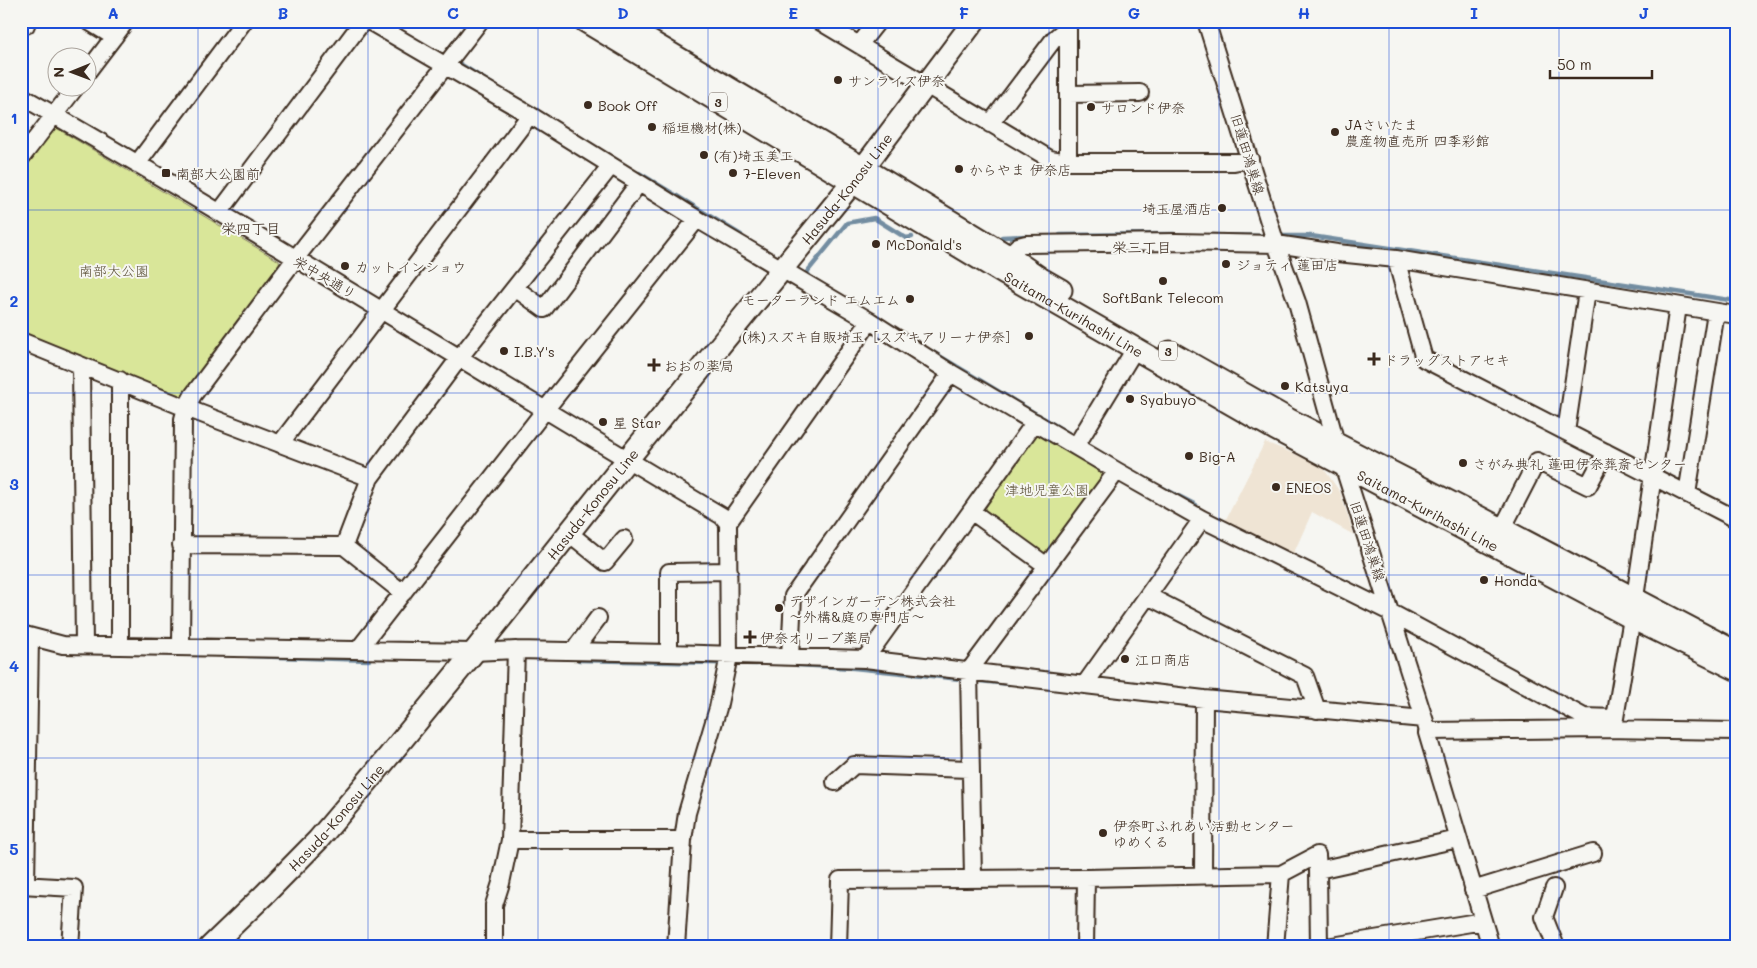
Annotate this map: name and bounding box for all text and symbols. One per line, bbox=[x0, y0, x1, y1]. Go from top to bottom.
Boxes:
text: A bbox=[107, 2, 119, 23]
text: B bbox=[278, 2, 288, 23]
text: C bbox=[447, 2, 459, 23]
text: D bbox=[617, 2, 629, 23]
text: E bbox=[788, 2, 798, 23]
text: F bbox=[959, 2, 969, 23]
text: G bbox=[1128, 2, 1140, 23]
text: H bbox=[1298, 2, 1310, 23]
text: I bbox=[1470, 2, 1478, 23]
text: J bbox=[1639, 2, 1649, 23]
north arrow bbox=[48, 48, 98, 98]
scale bar bbox=[1550, 48, 1652, 80]
text: 50 m bbox=[1557, 54, 1592, 74]
text: N bbox=[49, 67, 68, 78]
place label: サンライズ伊奈 bbox=[848, 71, 945, 90]
marker: サンライズ伊奈 bbox=[832, 74, 844, 86]
road number: 3 bbox=[709, 92, 727, 111]
place label: Book Off bbox=[598, 96, 658, 115]
place label: サロンド伊奈 bbox=[1101, 98, 1185, 117]
marker: Book Off bbox=[582, 99, 594, 111]
marker: サロンド伊奈 bbox=[1085, 101, 1097, 113]
text: 1 bbox=[10, 107, 18, 128]
street label: 旧蓮田鴻巣線 bbox=[1227, 111, 1269, 197]
place label: JAさいたま 農産物直売所 四季彩館 bbox=[1345, 115, 1489, 150]
place label: 稲垣機材(株) bbox=[662, 118, 742, 137]
marker: 稲垣機材(株) bbox=[646, 121, 658, 133]
marker: JAさいたま 農産物直売所 四季彩館 bbox=[1329, 126, 1341, 138]
street label: Hasuda-Konosu Line bbox=[797, 129, 896, 248]
place label: (有)埼玉美工 bbox=[714, 146, 794, 165]
marker: (有)埼玉美工 bbox=[698, 149, 710, 161]
place label: からやま 伊奈店 bbox=[969, 160, 1071, 179]
marker: からやま 伊奈店 bbox=[953, 163, 965, 175]
place label: 南部大公園前 bbox=[176, 164, 260, 183]
place label: 7-Eleven bbox=[743, 164, 801, 183]
marker: 南部大公園前 bbox=[160, 167, 172, 179]
marker: 7-Eleven bbox=[727, 167, 739, 179]
place label: 埼玉屋酒店 bbox=[1142, 199, 1212, 218]
marker: 埼玉屋酒店 bbox=[1216, 202, 1228, 214]
district label: 栄四丁目 bbox=[221, 218, 281, 238]
place label: McDonald's bbox=[886, 235, 962, 254]
district label: 栄三丁目 bbox=[1112, 237, 1172, 257]
marker: McDonald's bbox=[870, 238, 882, 250]
street label: 栄中央通り bbox=[290, 251, 360, 303]
place label: ジョティ 蓮田店 bbox=[1236, 255, 1338, 274]
place label: カットインショウ bbox=[355, 257, 466, 276]
marker: ジョティ 蓮田店 bbox=[1220, 258, 1232, 270]
marker: カットインショウ bbox=[339, 260, 351, 272]
park label: 南部大公園 bbox=[79, 261, 149, 280]
street label: Saitama-Kurihashi Line bbox=[1001, 266, 1147, 361]
marker: SoftBank Telecom bbox=[1157, 275, 1169, 287]
place label: SoftBank Telecom bbox=[1102, 288, 1224, 307]
text: 2 bbox=[10, 290, 19, 311]
place label: モーターランド エムエム bbox=[742, 290, 900, 309]
marker: モーターランド エムエム bbox=[904, 293, 916, 305]
place label: (株)スズキ自販埼玉［スズキアリーナ伊奈］ bbox=[742, 327, 1019, 346]
marker: (株)スズキ自販埼玉［スズキアリーナ伊奈］ bbox=[1023, 330, 1035, 342]
place label: I.B.Y's bbox=[514, 342, 555, 361]
road number: 3 bbox=[1159, 342, 1177, 361]
marker: I.B.Y's bbox=[498, 345, 510, 357]
place label: ドラッグストアセキ bbox=[1384, 350, 1510, 369]
marker: ドラッグストアセキ bbox=[1368, 353, 1380, 365]
place label: おおの薬局 bbox=[664, 356, 734, 375]
marker: おおの薬局 bbox=[648, 359, 660, 371]
place label: Katsuya bbox=[1295, 377, 1349, 396]
marker: Katsuya bbox=[1279, 380, 1291, 392]
place label: Syabuyo bbox=[1140, 390, 1196, 409]
marker: Syabuyo bbox=[1124, 393, 1136, 405]
place label: 星 Star bbox=[613, 413, 661, 432]
marker: 星 Star bbox=[597, 416, 609, 428]
street label: Hasuda-Konosu Line bbox=[542, 444, 642, 563]
place label: Big-A bbox=[1199, 447, 1236, 466]
marker: Big-A bbox=[1183, 450, 1195, 462]
place label: さがみ典礼 蓮田伊奈葬斎センター bbox=[1473, 454, 1687, 473]
marker: さがみ典礼 蓮田伊奈葬斎センター bbox=[1457, 457, 1469, 469]
street label: Saitama-Kurihashi Line bbox=[1354, 465, 1502, 555]
text: 3 bbox=[9, 473, 19, 494]
place label: ENEOS bbox=[1286, 478, 1331, 497]
park label: 津地児童公園 bbox=[1005, 480, 1089, 499]
marker: ENEOS bbox=[1270, 481, 1282, 493]
street label: 旧蓮田鴻巣線 bbox=[1346, 498, 1390, 584]
place label: Honda bbox=[1494, 571, 1538, 590]
marker: Honda bbox=[1478, 574, 1490, 586]
place label: デザインガーデン株式会社 ～外構&庭の専門店～ bbox=[789, 591, 956, 626]
marker: デザインガーデン株式会社 ～外構&庭の専門店～ bbox=[773, 602, 785, 614]
place label: 伊奈オリーブ薬局 bbox=[760, 628, 871, 647]
marker: 伊奈オリーブ薬局 bbox=[744, 631, 756, 643]
place label: 江口商店 bbox=[1135, 650, 1191, 669]
marker: 江口商店 bbox=[1119, 653, 1131, 665]
text: 4 bbox=[9, 655, 19, 676]
street label: Hasuda-Konosu Line bbox=[284, 760, 388, 875]
place label: 伊奈町ふれあい活動センター ゆめくる bbox=[1113, 816, 1294, 851]
marker: 伊奈町ふれあい活動センター ゆめくる bbox=[1097, 827, 1109, 839]
text: 5 bbox=[9, 838, 19, 859]

